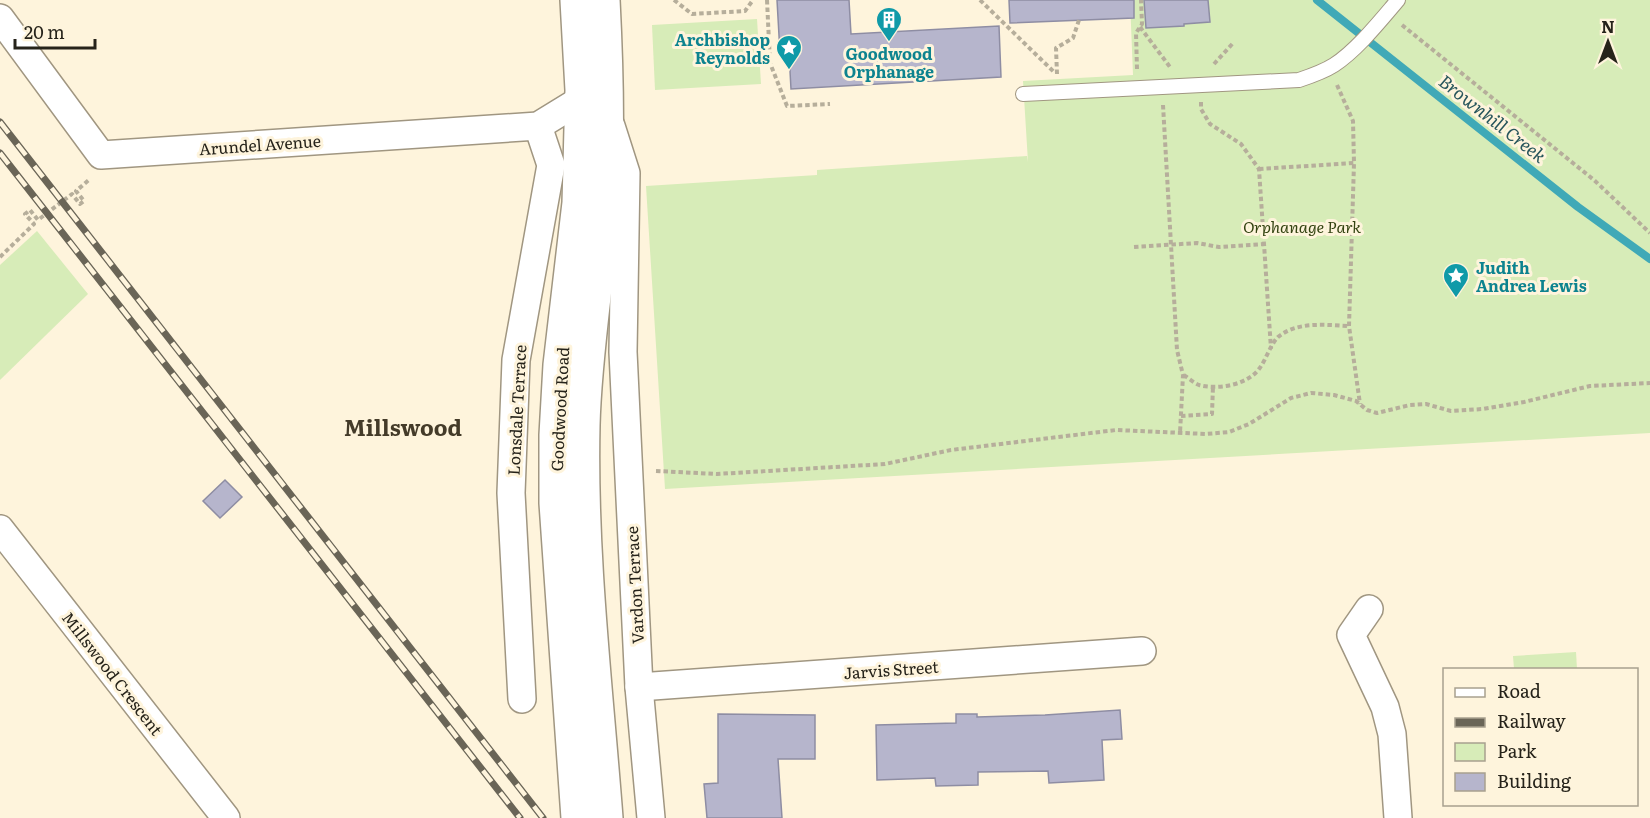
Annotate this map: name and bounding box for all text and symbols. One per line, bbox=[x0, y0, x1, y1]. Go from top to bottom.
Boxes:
building icon: Goodwood Orphanage bbox=[874, 5, 904, 43]
scale bar bbox=[15, 12, 94, 50]
north arrow bbox=[1578, 12, 1638, 72]
text: N bbox=[1601, 14, 1615, 38]
text: 20 m bbox=[24, 18, 65, 45]
place label: Archbishop Reynolds bbox=[675, 27, 770, 69]
place icon: Archbishop Reynolds bbox=[774, 33, 804, 71]
place label: Goodwood Orphanage bbox=[844, 41, 934, 83]
water label: Brownhill Creek bbox=[1434, 67, 1552, 169]
street label: Arundel Avenue bbox=[198, 128, 322, 160]
park label: Orphanage Park bbox=[1243, 214, 1361, 238]
place label: Judith Andrea Lewis bbox=[1476, 255, 1587, 297]
place icon: Judith Andrea Lewis bbox=[1441, 261, 1471, 299]
street label: Lonsdale Terrace bbox=[501, 344, 531, 476]
street label: Goodwood Road bbox=[544, 346, 574, 472]
district label: Millswood bbox=[344, 410, 462, 443]
street label: Vardon Terrace bbox=[619, 525, 649, 645]
street label: Millswood Crescent bbox=[57, 606, 169, 740]
street label: Jarvis Street bbox=[843, 654, 940, 684]
legend bbox=[1443, 668, 1638, 806]
text: Road bbox=[1497, 677, 1541, 704]
text: Railway bbox=[1497, 707, 1566, 734]
text: Park bbox=[1497, 737, 1538, 764]
text: Building bbox=[1497, 767, 1572, 794]

